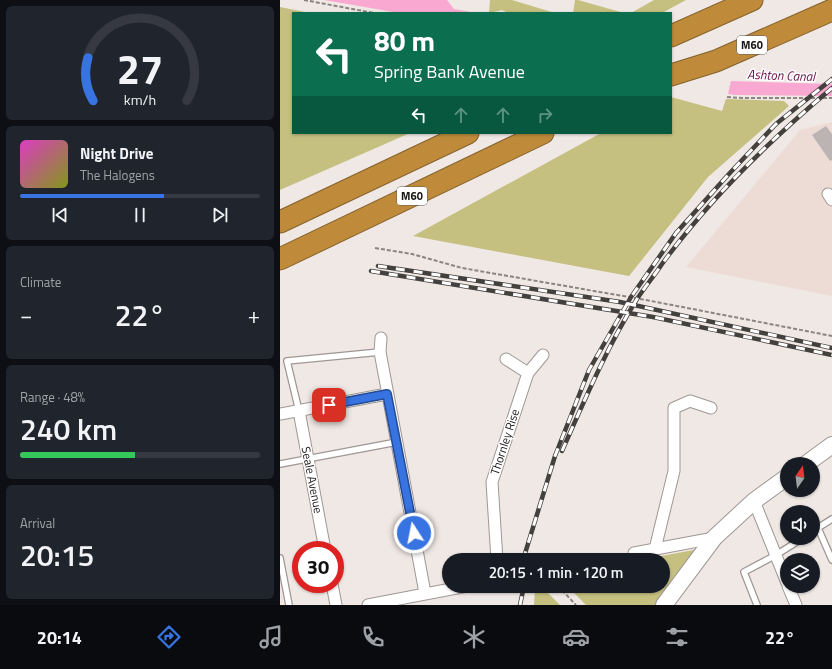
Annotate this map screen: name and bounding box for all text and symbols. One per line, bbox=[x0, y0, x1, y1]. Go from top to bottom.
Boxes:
text: 80 m bbox=[374, 19, 435, 62]
icon: left bbox=[308, 28, 360, 80]
road number: M60 bbox=[737, 36, 767, 54]
text: 27 bbox=[117, 37, 163, 100]
text: Spring Bank Avenue bbox=[374, 58, 525, 85]
water label: Ashton Canal bbox=[747, 64, 817, 86]
text: km/h bbox=[124, 88, 156, 110]
icon: left bbox=[408, 104, 430, 126]
icon: ahead bbox=[450, 104, 472, 126]
icon: ahead bbox=[492, 104, 514, 126]
icon: right bbox=[534, 104, 556, 126]
text: Night Drive bbox=[80, 142, 153, 165]
text: The Halogens bbox=[80, 165, 155, 185]
road number: M60 bbox=[397, 187, 427, 205]
icon: previous bbox=[49, 204, 71, 226]
icon: pause bbox=[129, 204, 151, 226]
icon: next bbox=[209, 204, 231, 226]
text: Climate bbox=[20, 272, 61, 292]
text: 22° bbox=[115, 292, 165, 338]
text: − bbox=[20, 298, 32, 332]
text: + bbox=[248, 298, 260, 332]
text: Range · 48% bbox=[20, 387, 85, 407]
pin bbox=[312, 388, 346, 422]
icon: arrive bbox=[318, 394, 340, 416]
text: 240 km bbox=[20, 406, 117, 452]
street label: Thornley Rise bbox=[485, 406, 524, 477]
street label: Seale Avenue bbox=[297, 445, 328, 515]
north arrow bbox=[780, 457, 820, 497]
map controls bbox=[780, 457, 820, 593]
button: sound bbox=[780, 505, 820, 545]
position arrow bbox=[393, 512, 435, 554]
text: Arrival bbox=[20, 513, 55, 533]
text: 20:15 bbox=[20, 532, 94, 578]
speed limit sign: 30 bbox=[292, 541, 344, 593]
button: layers bbox=[780, 553, 820, 593]
text: 20:15 · 1 min · 120 m bbox=[489, 561, 623, 584]
icon: directions bbox=[155, 623, 183, 651]
icon: music bbox=[257, 623, 285, 651]
icon: phone bbox=[359, 623, 387, 651]
icon: climate bbox=[460, 623, 488, 651]
icon: car bbox=[562, 623, 590, 651]
icon: filters bbox=[663, 623, 691, 651]
text: 20:14 bbox=[37, 624, 82, 651]
text: 22° bbox=[765, 624, 795, 651]

